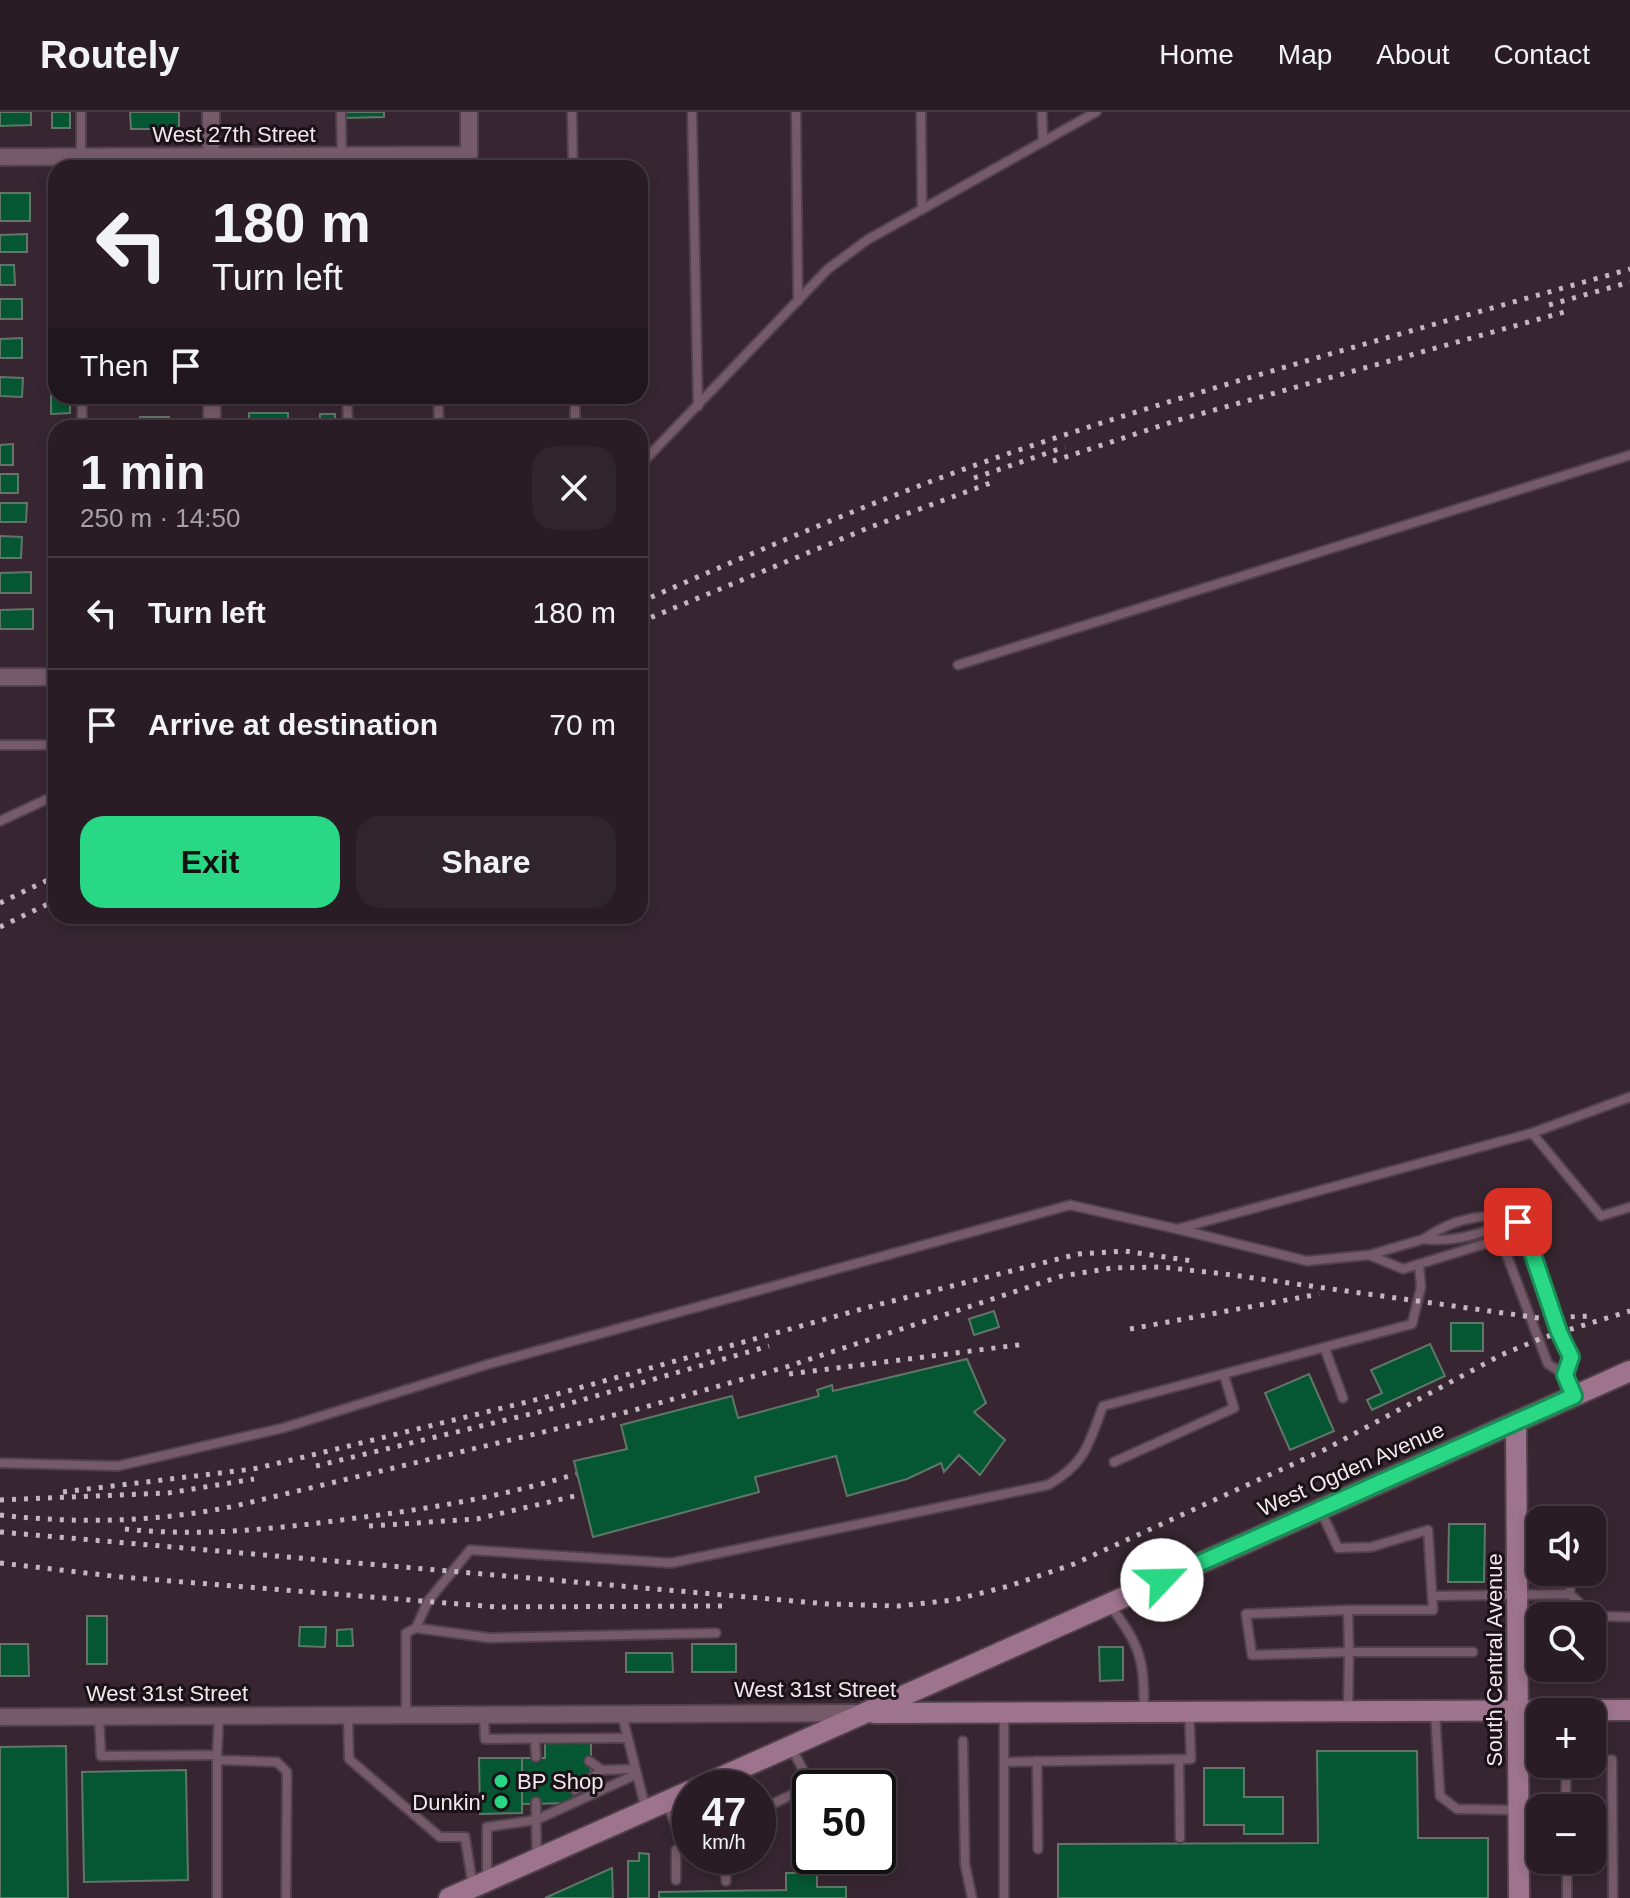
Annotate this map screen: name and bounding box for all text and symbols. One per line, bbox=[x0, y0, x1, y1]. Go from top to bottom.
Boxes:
text: Routely bbox=[40, 34, 179, 76]
text: Home bbox=[1159, 39, 1234, 70]
text: Map bbox=[1278, 39, 1332, 70]
text: About bbox=[1376, 39, 1450, 70]
text: Contact bbox=[1494, 39, 1590, 70]
street label: West 27th Street bbox=[152, 122, 316, 147]
text: 180 m bbox=[212, 191, 371, 254]
icon: left bbox=[80, 192, 184, 296]
text: Turn left bbox=[212, 257, 343, 298]
icon: arrive bbox=[164, 344, 208, 388]
text: Then bbox=[80, 349, 148, 382]
text: 1 min bbox=[80, 446, 205, 499]
button: close bbox=[532, 446, 616, 530]
text: 250 m · 14:50 bbox=[80, 503, 240, 533]
icon: left bbox=[80, 591, 124, 635]
text: Turn left bbox=[148, 596, 266, 629]
text: 180 m bbox=[533, 596, 616, 629]
icon: arrive bbox=[80, 703, 124, 747]
text: Arrive at destination bbox=[148, 708, 438, 741]
text: 70 m bbox=[549, 708, 616, 741]
button: Exit bbox=[80, 816, 340, 908]
button: Share bbox=[356, 816, 616, 908]
pin bbox=[1484, 1188, 1552, 1256]
icon: arrive bbox=[1496, 1200, 1540, 1244]
street label: West Ogden Avenue bbox=[1254, 1417, 1448, 1521]
map controls bbox=[1526, 1506, 1606, 1874]
button: sound bbox=[1526, 1506, 1606, 1586]
position arrow bbox=[1120, 1538, 1204, 1622]
street label: South Central Avenue bbox=[1482, 1553, 1507, 1767]
button: search bbox=[1526, 1602, 1606, 1682]
street label: West 31st Street bbox=[734, 1677, 896, 1702]
street label: West 31st Street bbox=[86, 1681, 248, 1706]
button: + bbox=[1526, 1698, 1606, 1778]
place label: BP Shop bbox=[517, 1769, 603, 1794]
speed limit sign: 50 bbox=[792, 1770, 896, 1874]
marker: BP Shop bbox=[492, 1772, 510, 1790]
place label: Dunkin' bbox=[412, 1790, 485, 1815]
text: 47 bbox=[702, 1790, 746, 1834]
marker: Dunkin' bbox=[492, 1793, 510, 1811]
button: − bbox=[1526, 1794, 1606, 1874]
text: km/h bbox=[702, 1831, 746, 1853]

